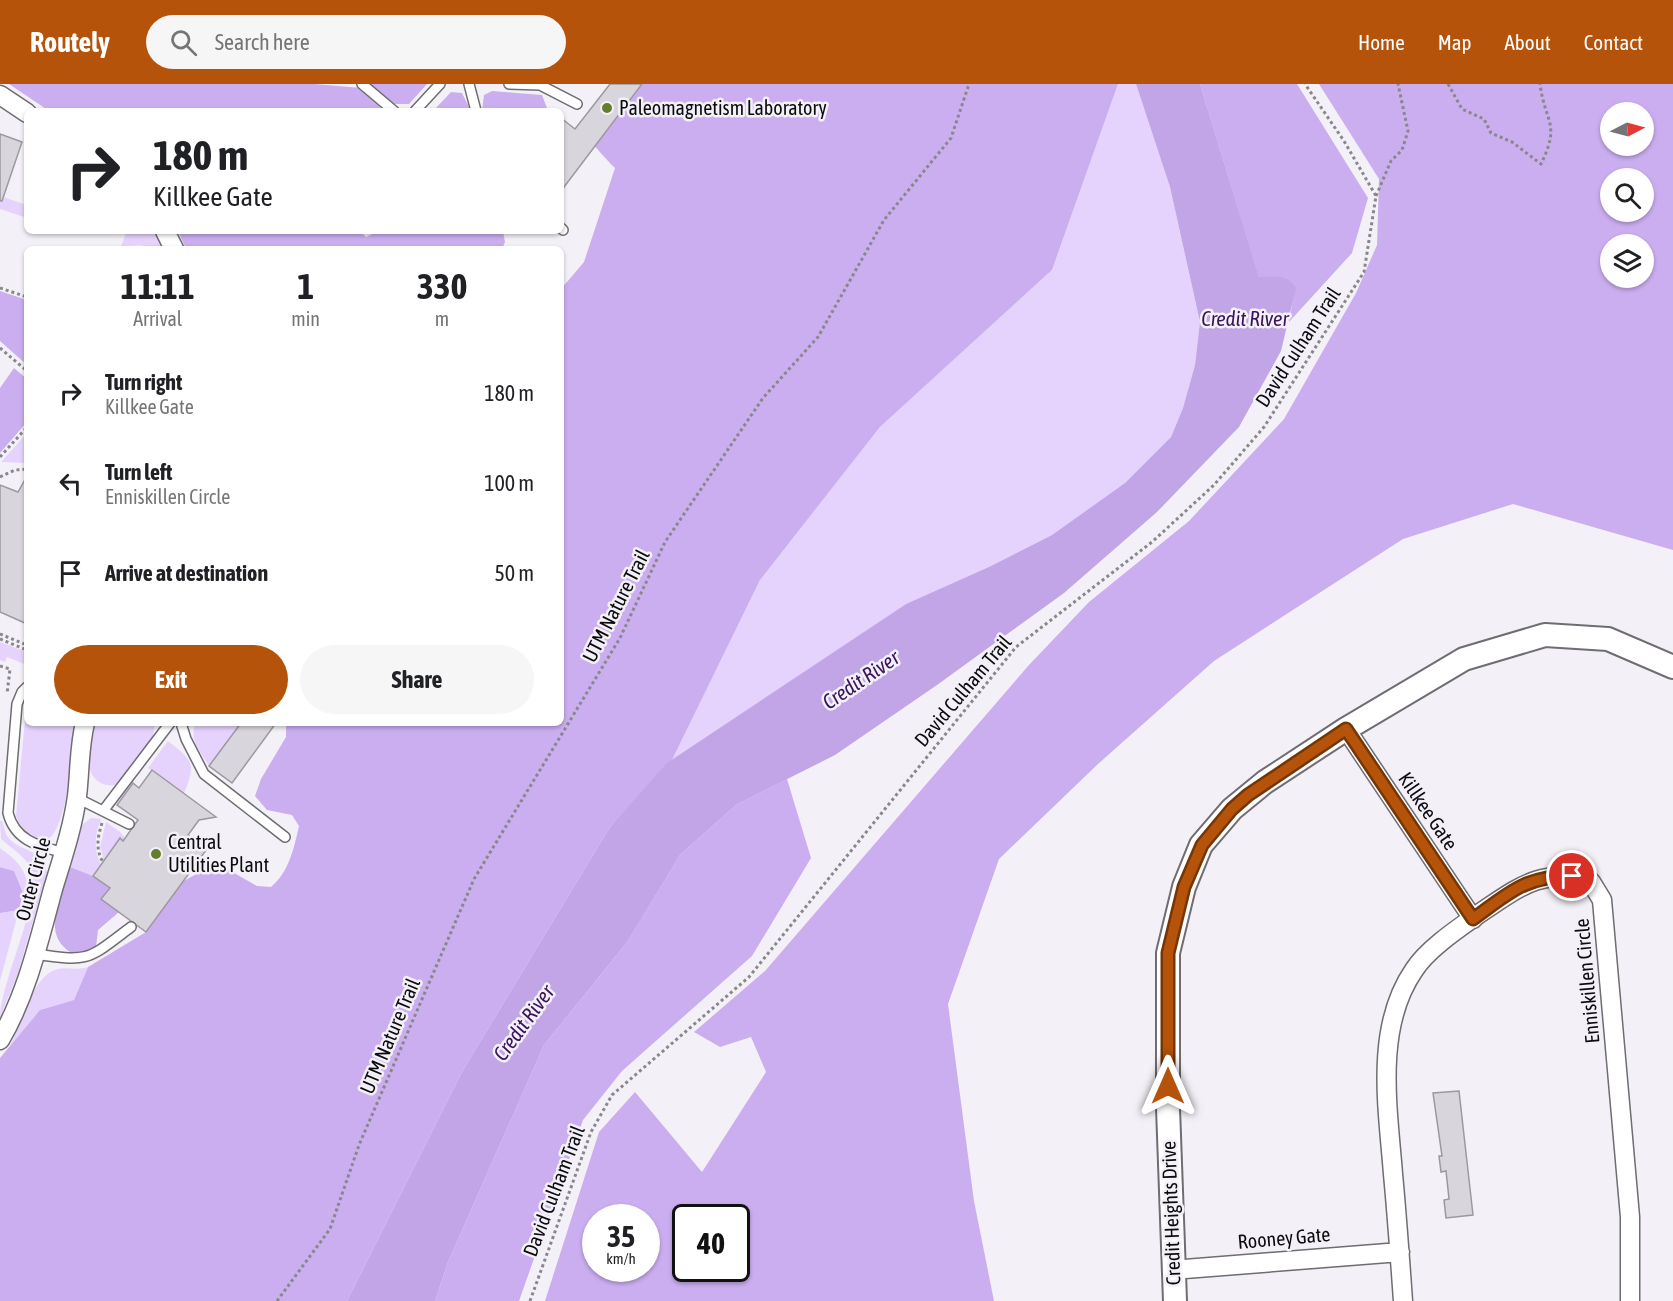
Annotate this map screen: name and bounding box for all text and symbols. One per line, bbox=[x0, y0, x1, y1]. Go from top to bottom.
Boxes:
search box bbox=[146, 15, 566, 69]
text: Routely bbox=[30, 26, 110, 58]
icon: search bbox=[167, 26, 200, 59]
text: Search here bbox=[215, 29, 310, 55]
text: Home bbox=[1358, 30, 1405, 54]
text: Map bbox=[1438, 30, 1472, 54]
text: About bbox=[1505, 30, 1551, 54]
text: Contact bbox=[1584, 30, 1643, 54]
place label: Paleomagnetism Laboratory bbox=[619, 96, 827, 119]
marker: Paleomagnetism Laboratory bbox=[600, 101, 614, 115]
north arrow bbox=[1600, 102, 1654, 156]
map controls bbox=[1600, 102, 1654, 288]
text: 180 m bbox=[153, 131, 248, 179]
icon: right bbox=[54, 132, 132, 210]
button: search bbox=[1600, 168, 1654, 222]
text: Killkee Gate bbox=[153, 181, 273, 212]
button: layers bbox=[1600, 234, 1654, 288]
text: 11:11 bbox=[121, 265, 195, 307]
text: 1 bbox=[297, 265, 314, 307]
text: 330 bbox=[417, 265, 467, 307]
street label: David Culham Trail bbox=[1250, 282, 1345, 411]
water label: Credit River bbox=[1201, 306, 1289, 330]
text: Arrival bbox=[133, 307, 182, 330]
text: min bbox=[291, 307, 320, 330]
text: m bbox=[435, 307, 449, 330]
text: Turn right bbox=[105, 369, 182, 395]
icon: right bbox=[54, 377, 87, 410]
text: 180 m bbox=[484, 380, 534, 406]
text: Killkee Gate bbox=[105, 395, 194, 418]
text: Turn left bbox=[105, 459, 172, 485]
icon: left bbox=[54, 467, 87, 500]
text: 100 m bbox=[484, 470, 534, 496]
text: Enniskillen Circle bbox=[105, 485, 230, 508]
street label: UTM Nature Trail bbox=[577, 545, 654, 666]
icon: arrive bbox=[54, 557, 87, 590]
text: Arrive at destination bbox=[105, 560, 268, 586]
text: 50 m bbox=[494, 560, 534, 586]
street label: David Culham Trail bbox=[909, 630, 1016, 751]
water label: Credit River bbox=[818, 644, 904, 714]
button: Exit bbox=[54, 645, 288, 714]
button: Share bbox=[300, 645, 534, 714]
street label: Killkee Gate bbox=[1394, 768, 1463, 854]
place label: Central Utilities Plant bbox=[168, 830, 269, 876]
street label: Outer Circle bbox=[10, 835, 55, 923]
marker: Central Utilities Plant bbox=[149, 847, 163, 861]
pin bbox=[1546, 850, 1597, 901]
icon: arrive bbox=[1555, 859, 1588, 892]
street label: Enniskillen Circle bbox=[1570, 918, 1603, 1045]
street label: UTM Nature Trail bbox=[355, 974, 424, 1097]
water label: Credit River bbox=[488, 979, 559, 1065]
position arrow bbox=[1136, 1054, 1200, 1118]
street label: David Culham Trail bbox=[518, 1122, 589, 1259]
street label: Credit Heights Drive bbox=[1156, 1140, 1185, 1286]
speed limit sign: 40 bbox=[672, 1204, 750, 1282]
text: 35 bbox=[607, 1219, 635, 1253]
street label: Rooney Gate bbox=[1237, 1222, 1331, 1253]
text: km/h bbox=[606, 1250, 636, 1267]

